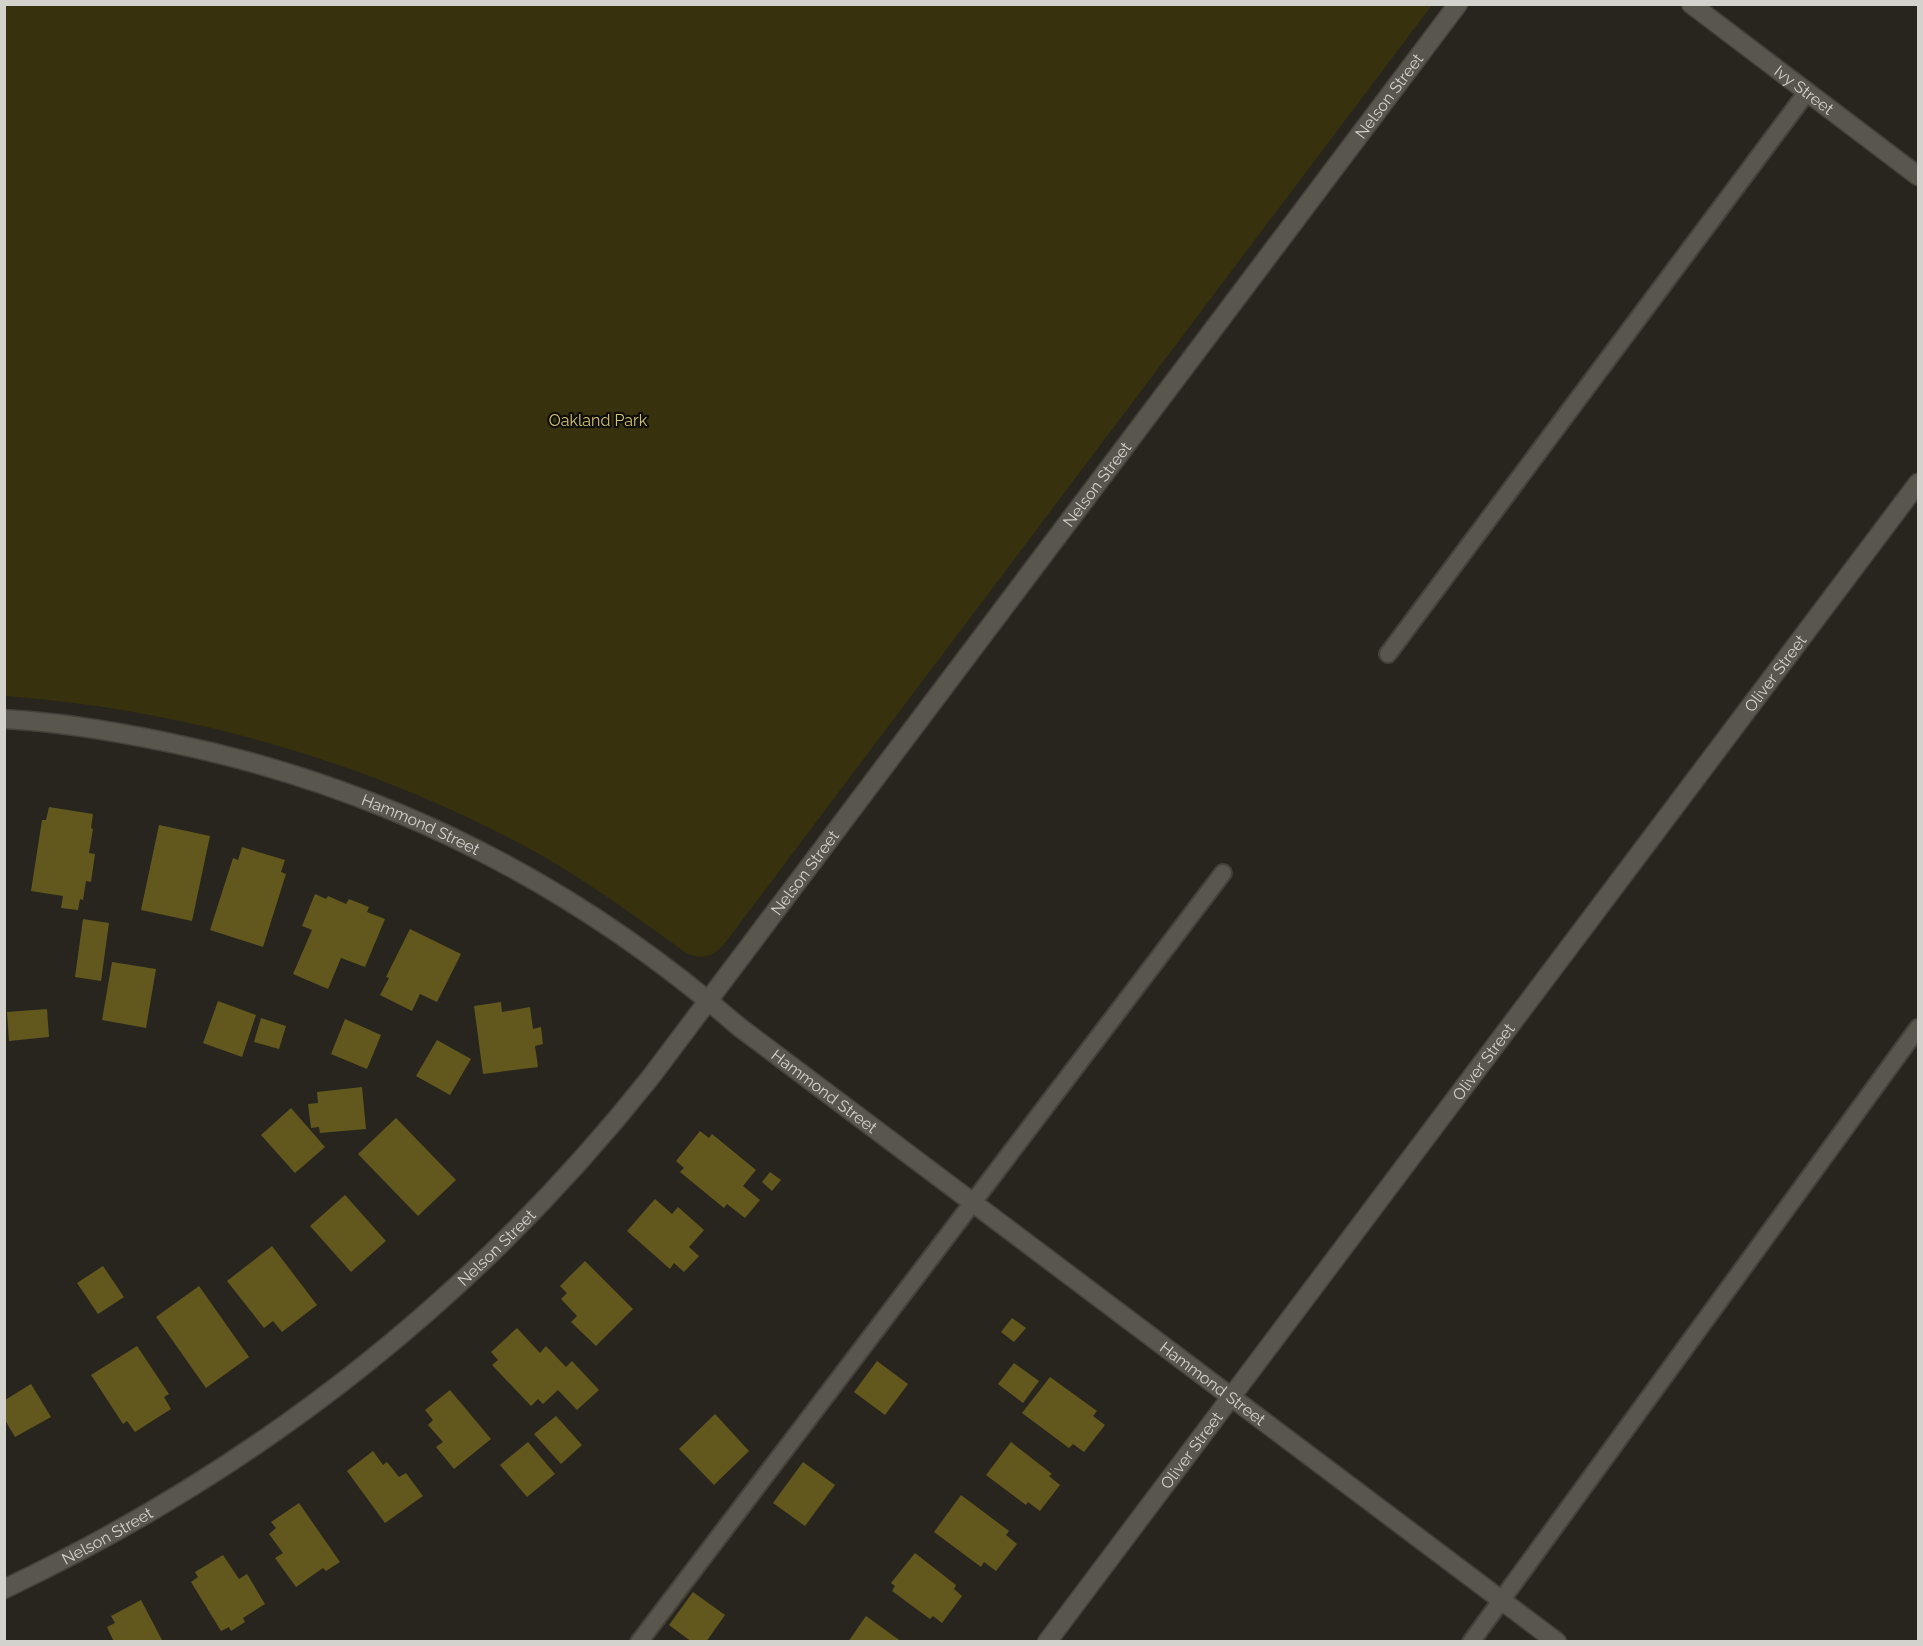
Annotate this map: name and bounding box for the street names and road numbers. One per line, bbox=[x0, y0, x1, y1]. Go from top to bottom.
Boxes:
street label: Nelson Street bbox=[1351, 50, 1428, 142]
street label: Ivy Street bbox=[1771, 62, 1838, 119]
street label: Nelson Street bbox=[1059, 438, 1135, 531]
street label: Oliver Street bbox=[1741, 631, 1811, 716]
street label: Hammond Street bbox=[359, 790, 483, 859]
street label: Nelson Street bbox=[767, 826, 843, 919]
street label: Oliver Street bbox=[1449, 1019, 1519, 1104]
street label: Hammond Street bbox=[768, 1046, 881, 1138]
street label: Nelson Street bbox=[454, 1205, 540, 1290]
street label: Hammond Street bbox=[1156, 1338, 1270, 1430]
street label: Oliver Street bbox=[1157, 1408, 1227, 1493]
street label: Nelson Street bbox=[59, 1503, 157, 1569]

